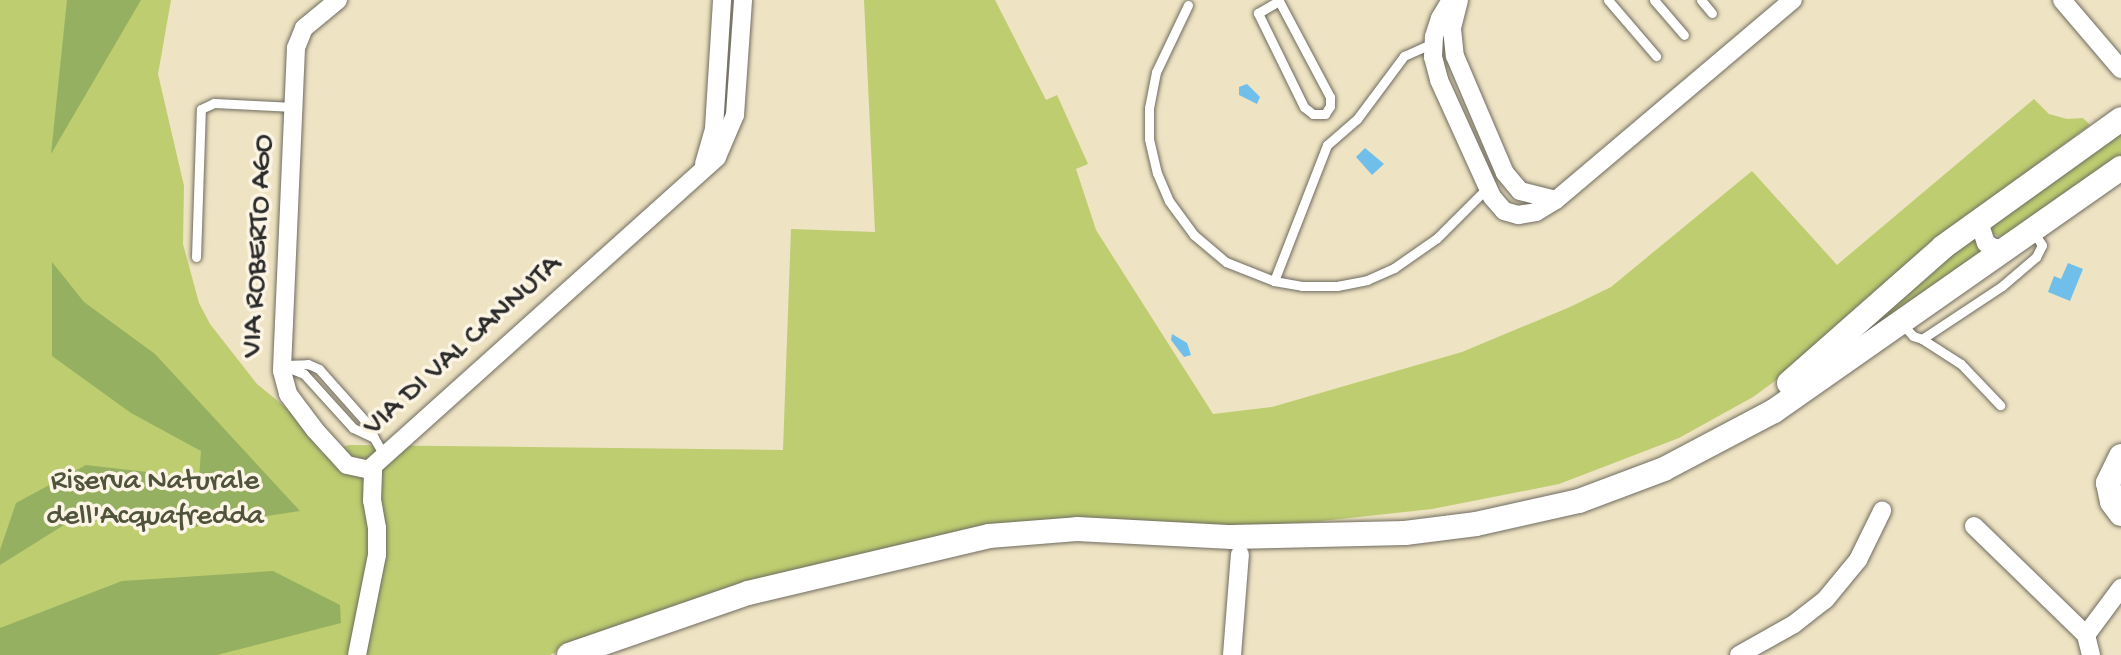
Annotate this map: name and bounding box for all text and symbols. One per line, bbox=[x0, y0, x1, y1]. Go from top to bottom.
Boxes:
street label: VIA ROBERTO AGO bbox=[236, 133, 284, 359]
street label: VIA DI VAL CANNUTA bbox=[357, 248, 571, 446]
park label: Riserva Naturale dell'Acquafredda bbox=[46, 465, 264, 536]

